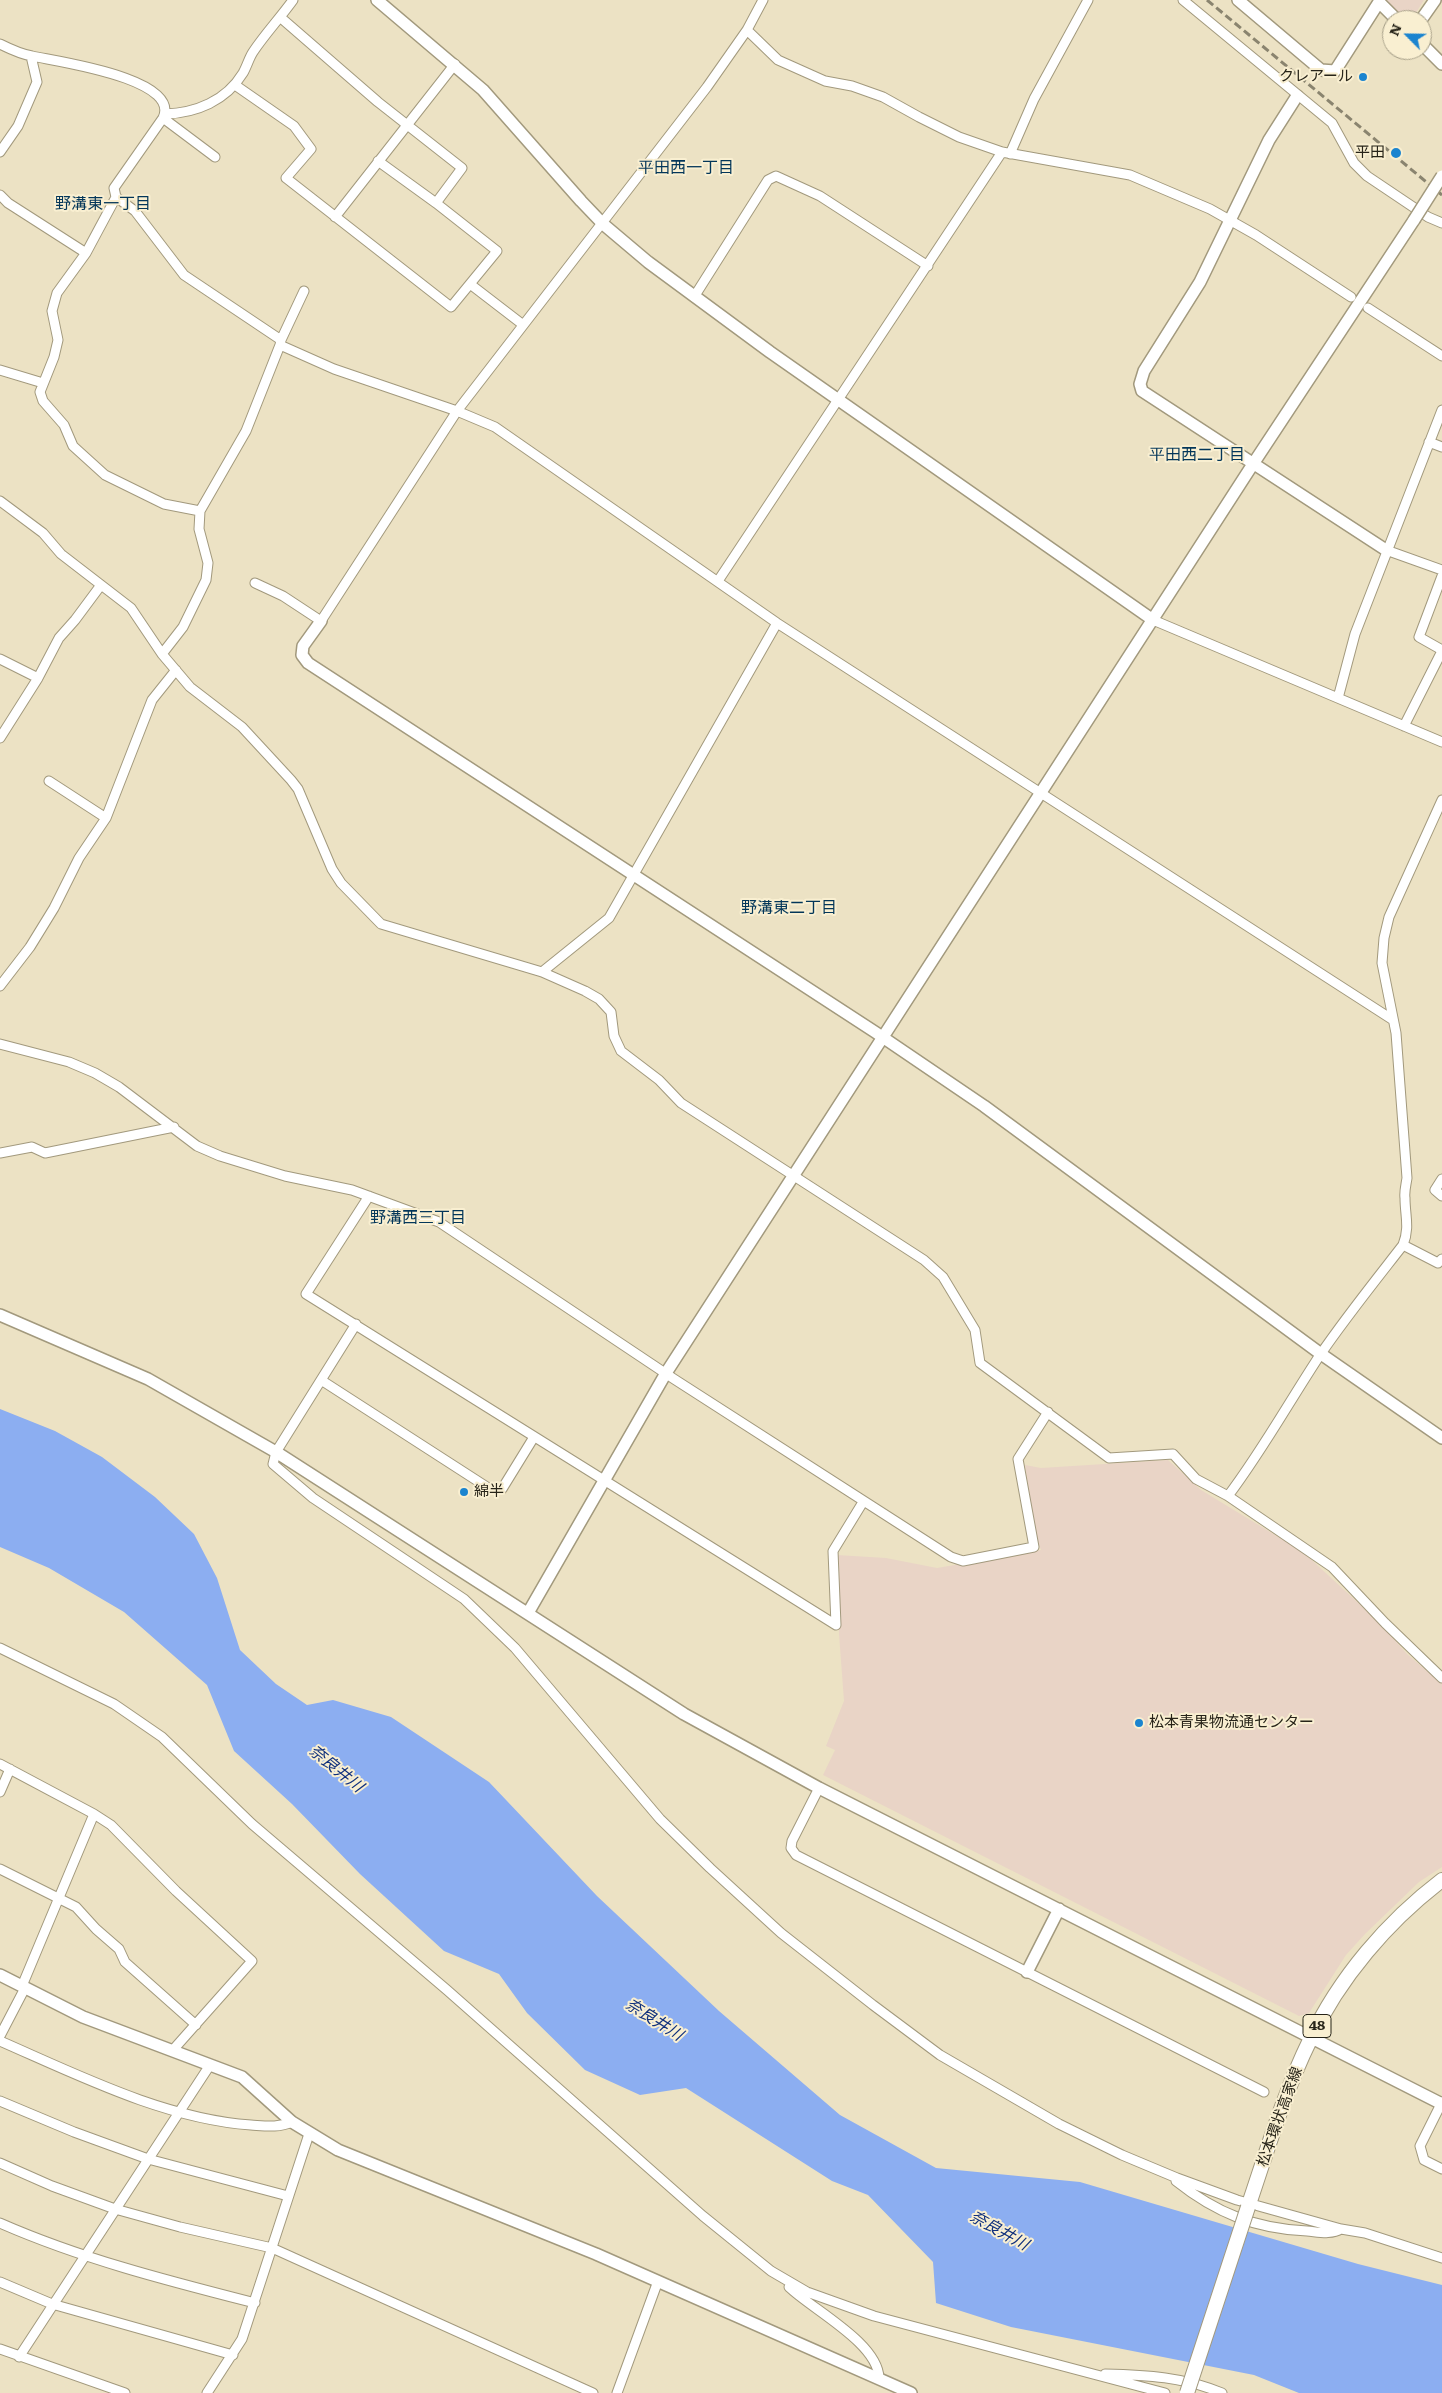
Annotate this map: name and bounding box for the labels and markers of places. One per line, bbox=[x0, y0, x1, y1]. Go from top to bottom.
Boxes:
place label: クレアール bbox=[1279, 68, 1353, 86]
marker: クレアール bbox=[1357, 71, 1369, 83]
place label: 平田 bbox=[1355, 144, 1385, 162]
marker: 平田 bbox=[1389, 146, 1403, 160]
place label: 綿半 bbox=[474, 1483, 504, 1501]
marker: 綿半 bbox=[458, 1486, 470, 1498]
place label: 松本青果物流通センター bbox=[1149, 1714, 1314, 1732]
marker: 松本青果物流通センター bbox=[1133, 1717, 1145, 1729]

